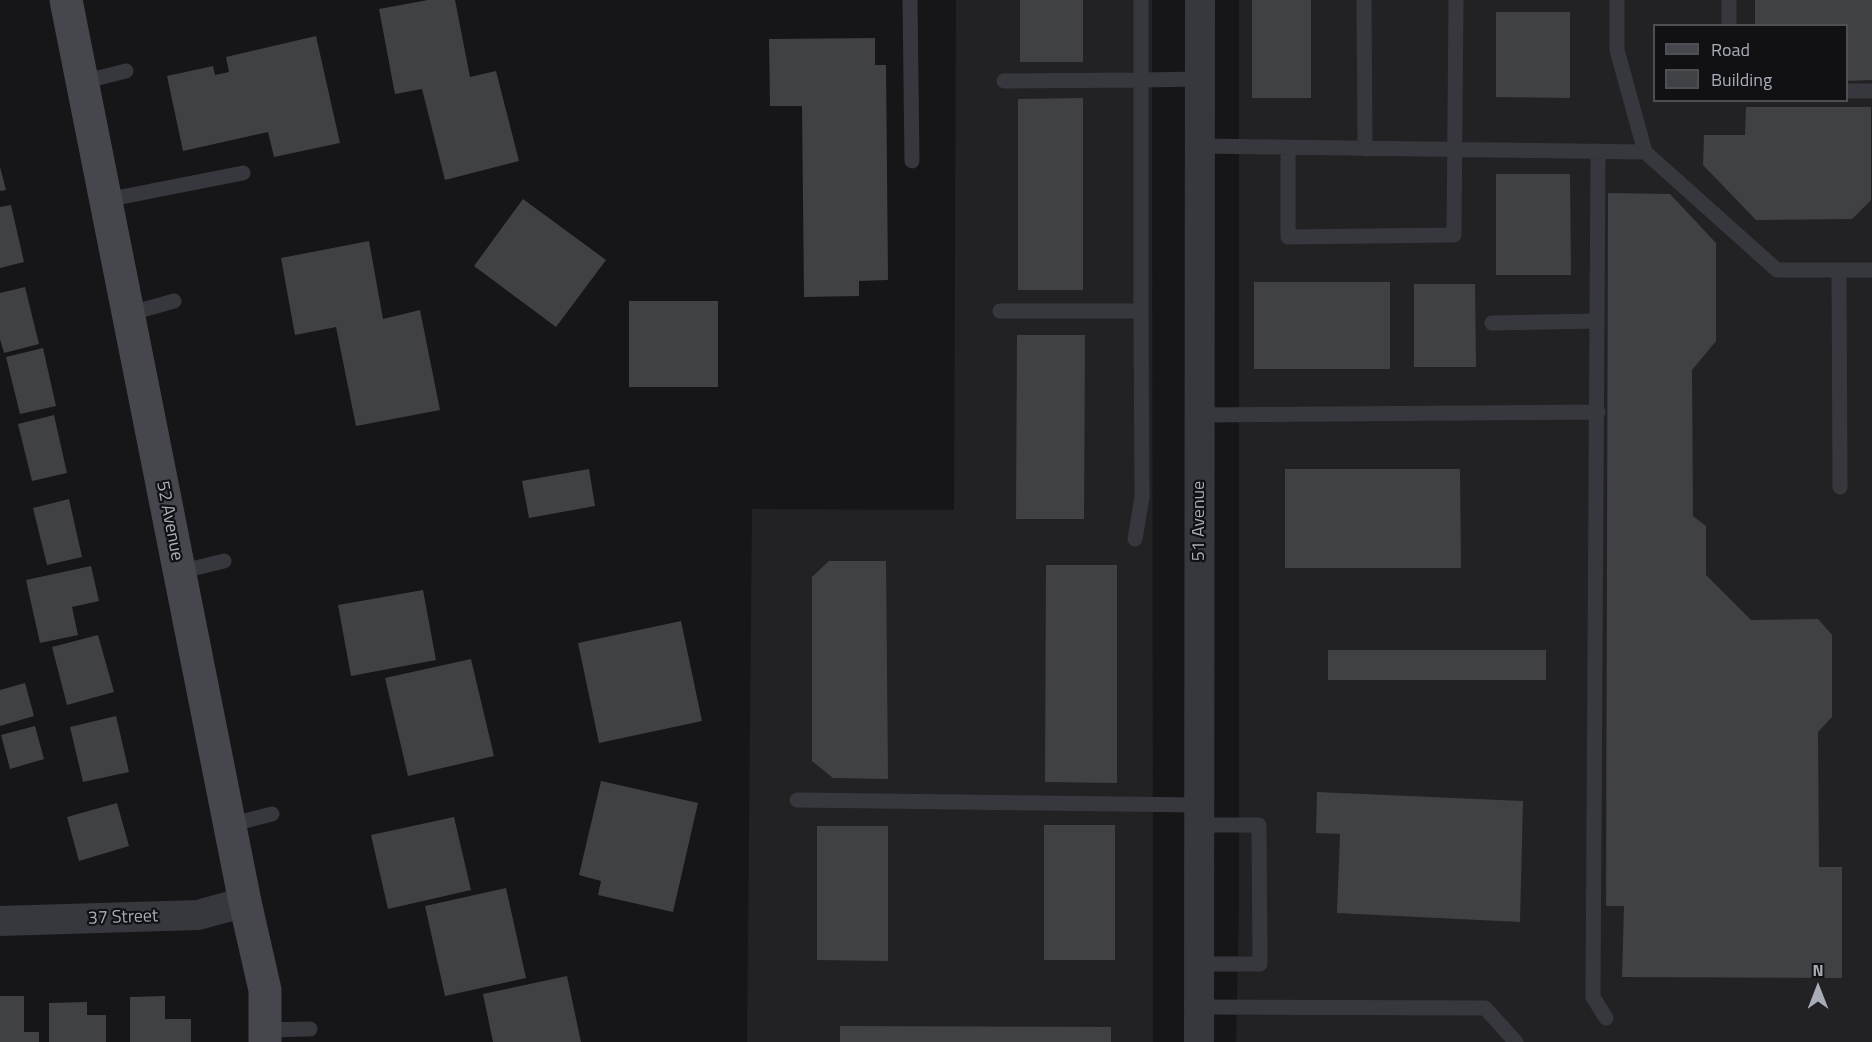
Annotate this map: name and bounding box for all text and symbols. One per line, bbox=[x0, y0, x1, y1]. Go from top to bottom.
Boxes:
legend bbox=[1653, 24, 1848, 102]
text: Road bbox=[1711, 36, 1750, 63]
text: Building bbox=[1711, 66, 1772, 93]
street label: 52 Avenue bbox=[151, 479, 187, 563]
street label: 51 Avenue bbox=[1189, 481, 1211, 561]
street label: 37 Street bbox=[87, 906, 159, 930]
north arrow bbox=[1788, 958, 1848, 1018]
text: N bbox=[1812, 958, 1824, 982]

